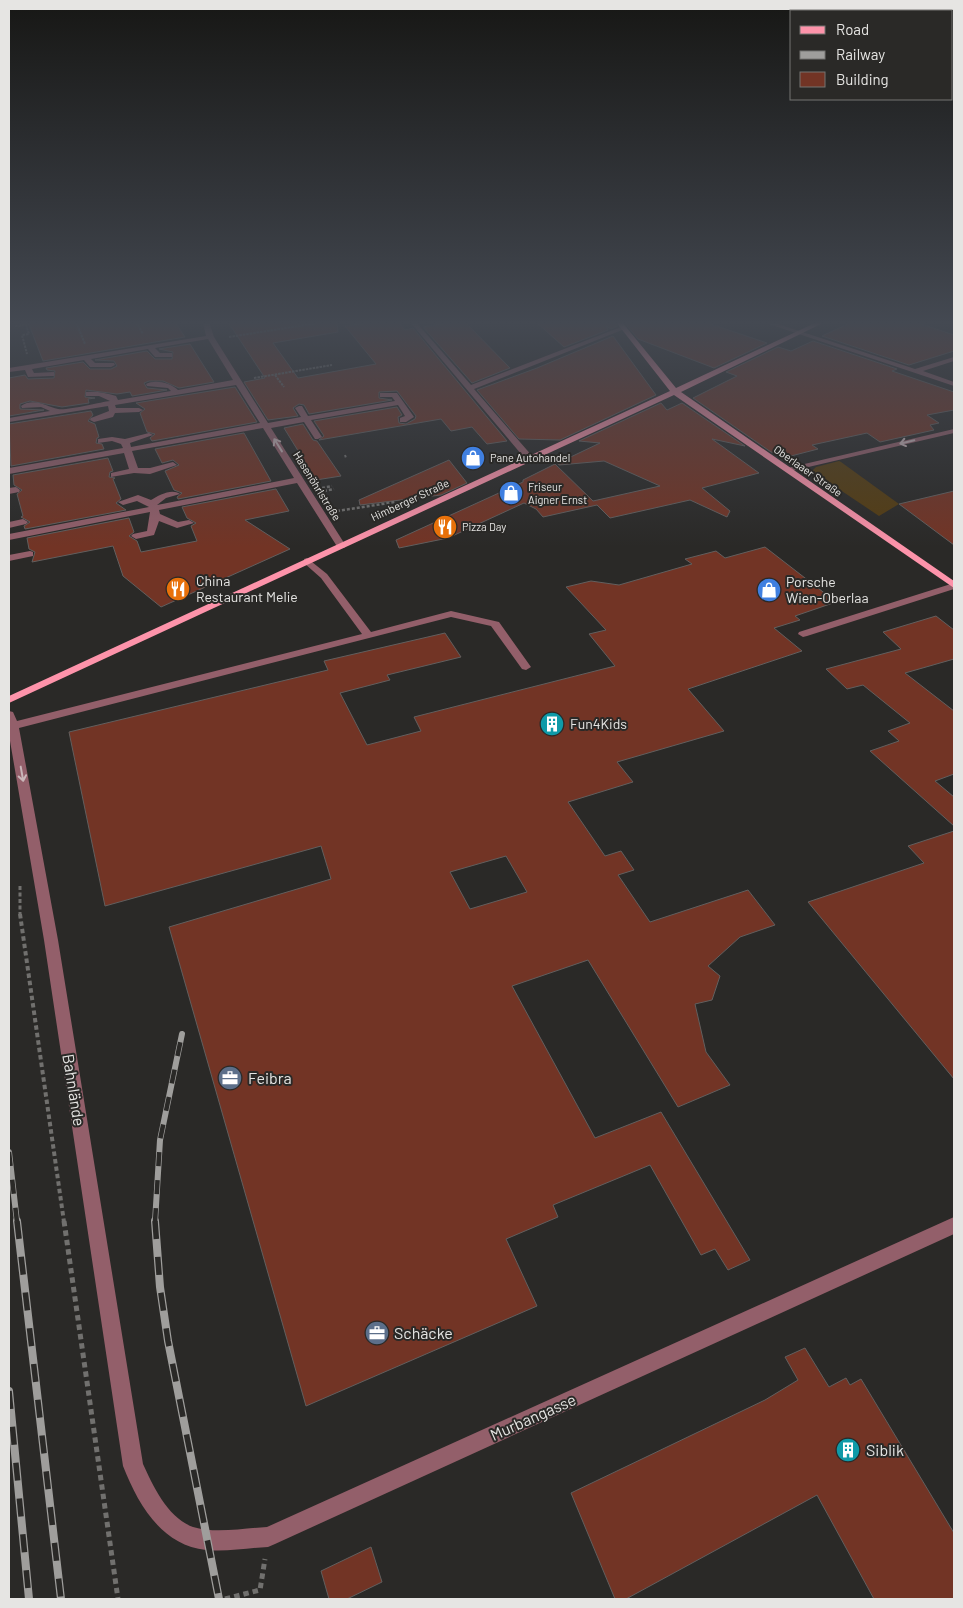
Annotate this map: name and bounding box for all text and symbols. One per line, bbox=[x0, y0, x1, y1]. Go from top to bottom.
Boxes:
legend bbox=[790, 10, 953, 100]
text: Road bbox=[836, 20, 869, 38]
text: Railway bbox=[836, 45, 885, 63]
text: Building bbox=[836, 70, 889, 88]
one-way arrow bbox=[899, 438, 915, 447]
one-way arrow bbox=[272, 439, 282, 453]
street label: Oberlaaer Straße bbox=[772, 442, 845, 499]
shop icon: Pane Autohandel bbox=[460, 445, 486, 471]
street label: Hasenöhrlstraße bbox=[291, 449, 344, 523]
place label: Pane Autohandel bbox=[490, 451, 570, 464]
street label: Himberger Straße bbox=[369, 476, 451, 523]
shop icon: Friseur Aigner Ernst bbox=[498, 480, 524, 506]
place label: Friseur Aigner Ernst bbox=[528, 480, 587, 506]
restaurant icon: Pizza Day bbox=[432, 514, 458, 540]
place label: Pizza Day bbox=[462, 520, 506, 533]
place label: China Restaurant Melie bbox=[196, 572, 298, 605]
place label: Porsche Wien-Oberlaa bbox=[786, 573, 869, 606]
restaurant icon: China Restaurant Melie bbox=[165, 576, 191, 602]
shop icon: Porsche Wien-Oberlaa bbox=[756, 577, 782, 603]
building icon: Fun4Kids bbox=[539, 711, 565, 737]
place label: Fun4Kids bbox=[570, 715, 627, 732]
one-way arrow bbox=[17, 765, 27, 781]
street label: Bahnlände bbox=[59, 1052, 90, 1127]
office icon: Feibra bbox=[217, 1065, 243, 1091]
place label: Feibra bbox=[248, 1068, 292, 1087]
office icon: Schäcke bbox=[364, 1320, 390, 1346]
place label: Schäcke bbox=[394, 1323, 453, 1342]
street label: Murbangasse bbox=[487, 1389, 579, 1444]
building icon: Siblik bbox=[835, 1437, 861, 1463]
place label: Siblik bbox=[866, 1440, 904, 1459]

